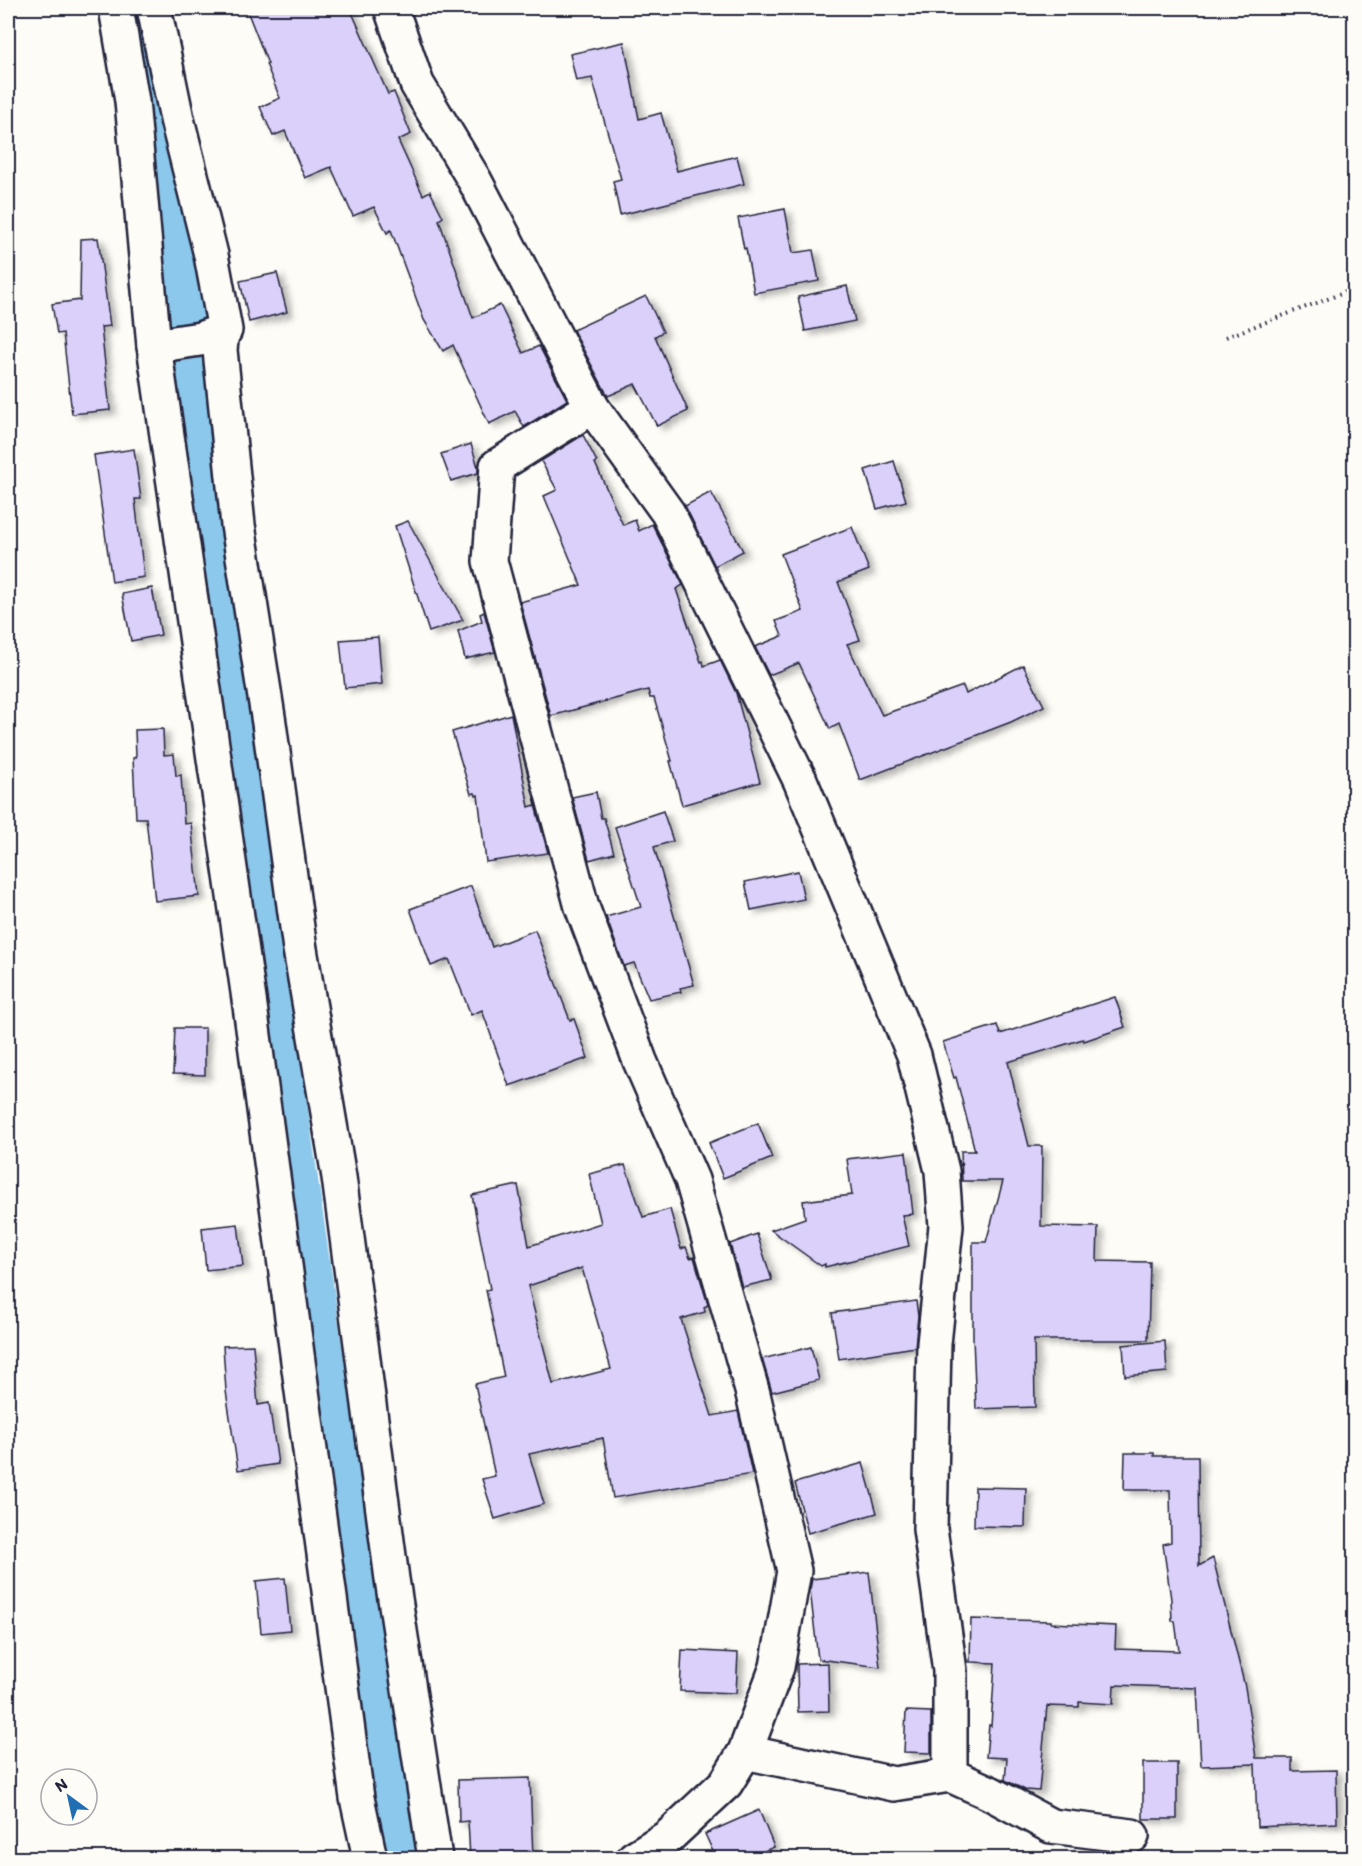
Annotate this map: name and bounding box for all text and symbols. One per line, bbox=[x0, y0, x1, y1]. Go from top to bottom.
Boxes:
north arrow bbox=[39, 1767, 99, 1827]
text: N bbox=[51, 1774, 71, 1796]

